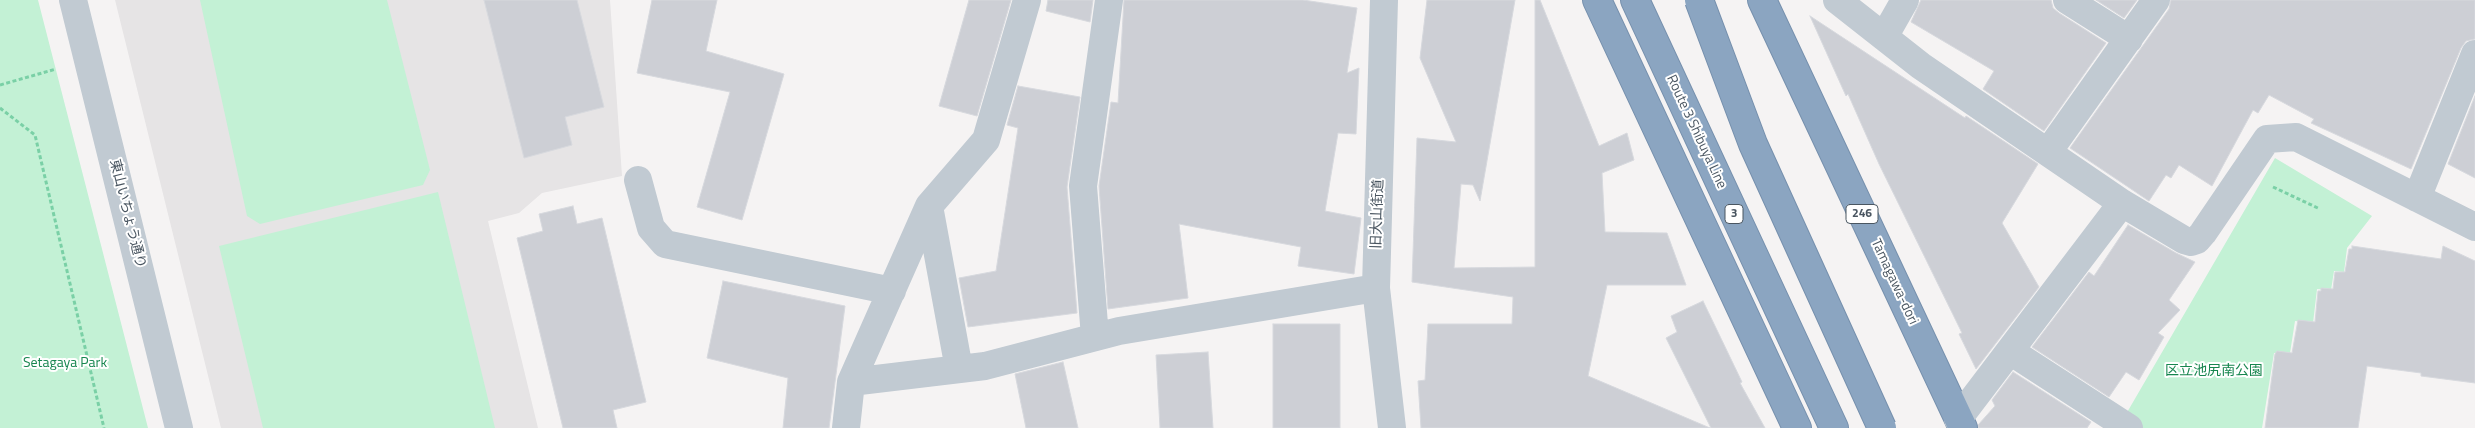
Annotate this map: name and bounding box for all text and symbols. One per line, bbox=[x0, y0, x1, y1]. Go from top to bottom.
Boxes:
street label: Route 3 Shibuya Line bbox=[1662, 73, 1730, 191]
street label: 東山いちょう通り bbox=[105, 158, 149, 270]
street label: 旧大山街道 bbox=[1368, 179, 1388, 249]
road number: 3 bbox=[1725, 204, 1743, 223]
road number: 246 bbox=[1846, 204, 1878, 223]
street label: Tamagawa-dori bbox=[1867, 237, 1921, 327]
park label: Setagaya Park bbox=[23, 356, 107, 372]
park label: 区立池尻南公園 bbox=[2165, 364, 2263, 380]

